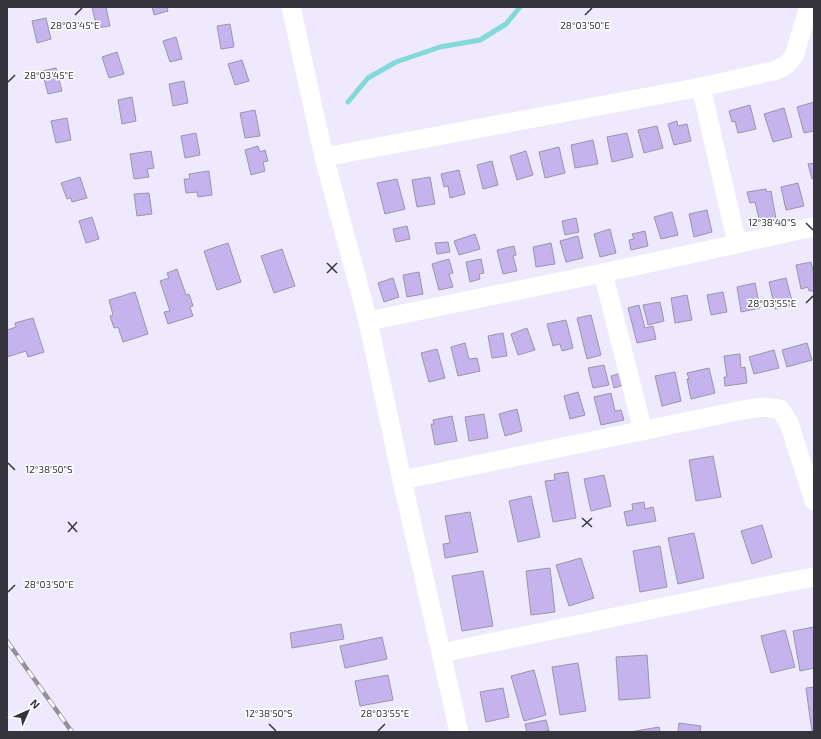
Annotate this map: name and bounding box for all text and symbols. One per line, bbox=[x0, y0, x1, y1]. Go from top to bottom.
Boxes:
text: 28°03'45"E bbox=[50, 19, 100, 31]
text: 28°03'50"E bbox=[560, 19, 610, 31]
text: 28°03'45"E bbox=[24, 69, 74, 81]
text: 12°38'40"S bbox=[748, 216, 796, 228]
text: 28°03'55"E bbox=[748, 297, 797, 309]
text: 12°38'50"S bbox=[25, 463, 73, 475]
text: 28°03'50"E bbox=[24, 578, 74, 590]
north arrow bbox=[8, 691, 48, 731]
text: N bbox=[28, 696, 43, 711]
text: 12°38'50"S bbox=[245, 707, 293, 719]
text: 28°03'55"E bbox=[361, 707, 410, 719]

